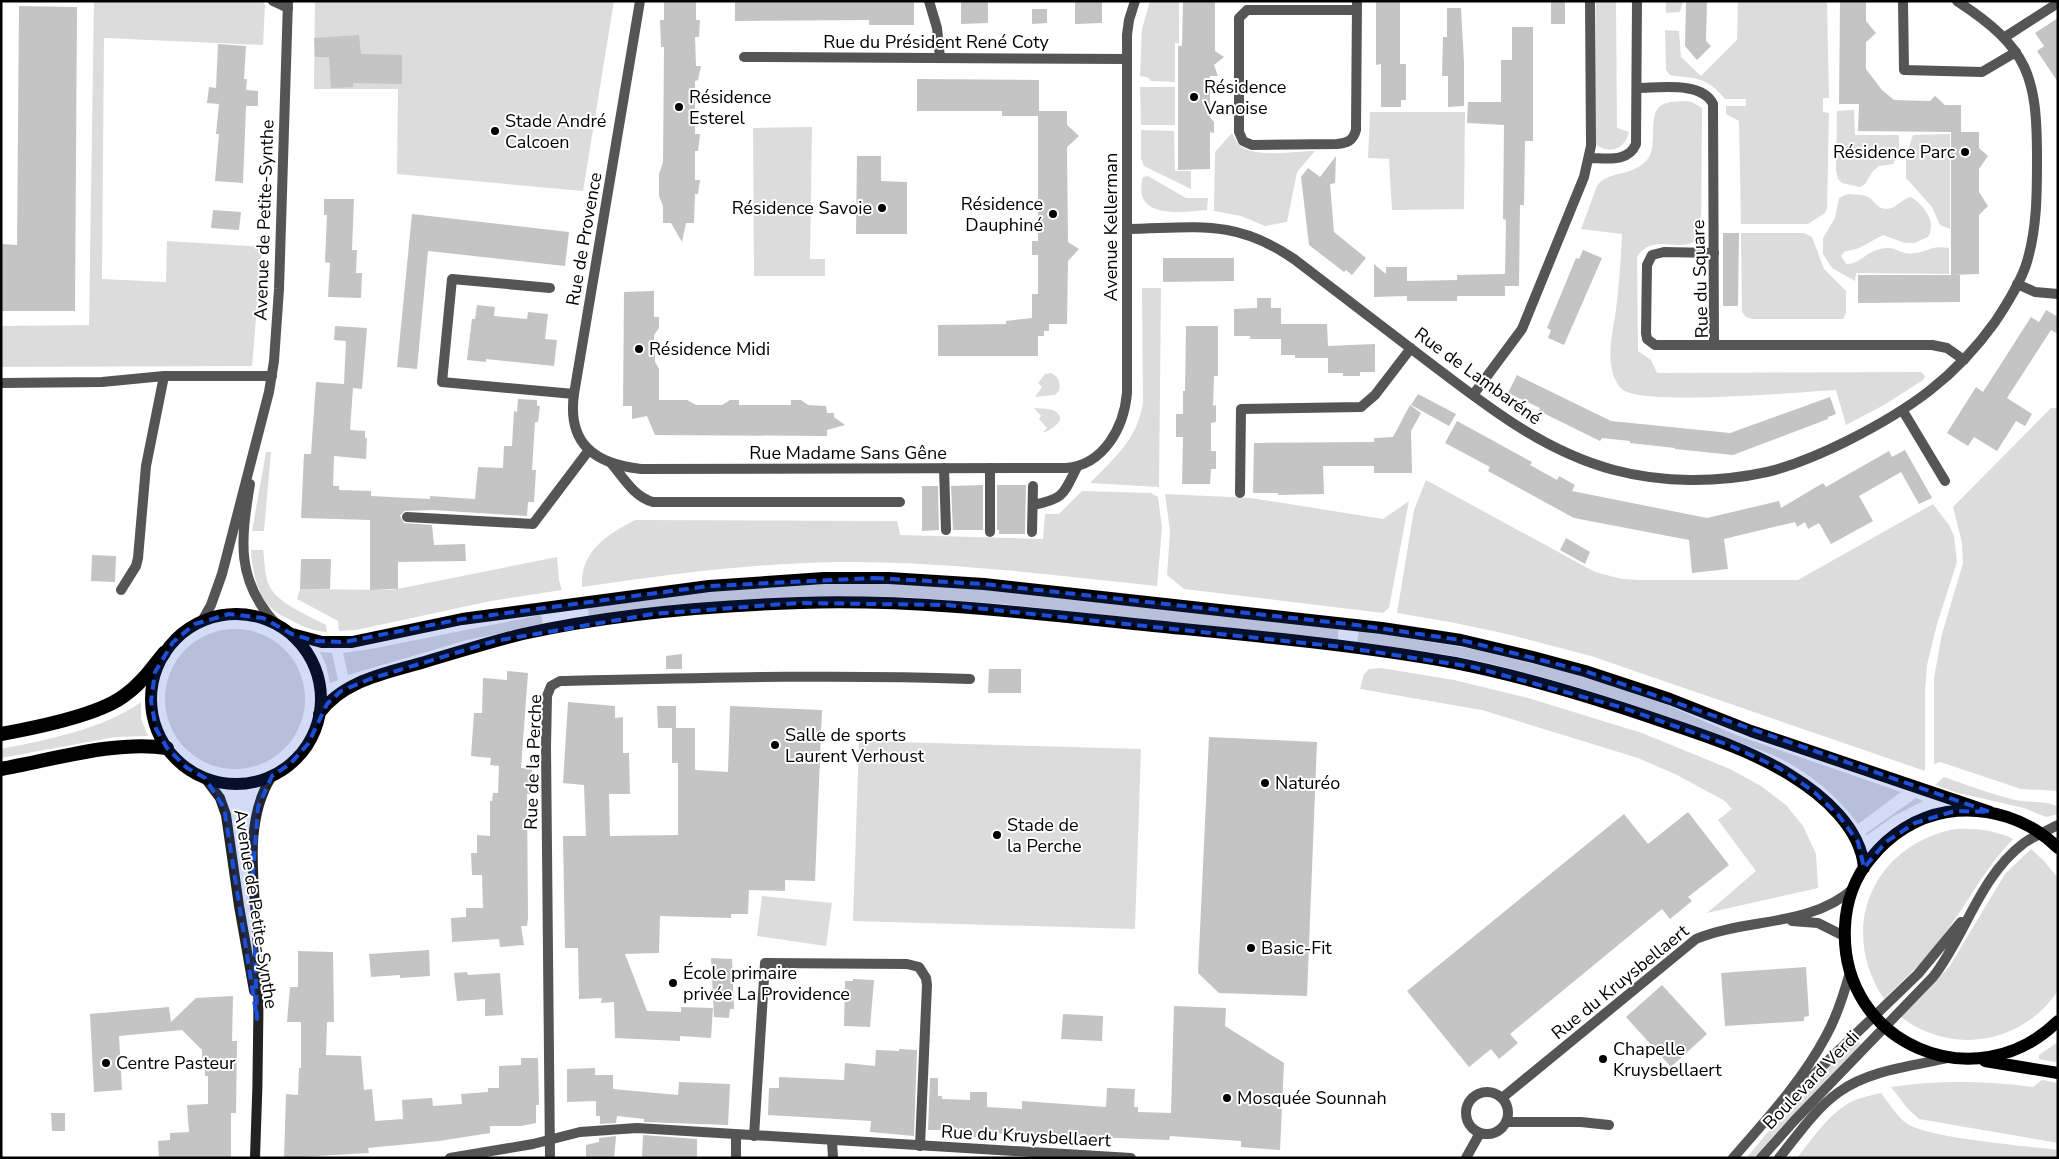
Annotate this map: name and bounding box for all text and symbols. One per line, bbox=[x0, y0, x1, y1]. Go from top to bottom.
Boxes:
street label: Rue du Président René Coty bbox=[823, 30, 1050, 54]
place label: Résidence Vanoise bbox=[1203, 75, 1286, 120]
place label: Résidence Esterel bbox=[689, 85, 771, 130]
marker: Résidence Vanoise bbox=[1188, 91, 1200, 103]
marker: Résidence Esterel bbox=[673, 101, 685, 113]
place label: Stade André Calcoen bbox=[505, 109, 606, 154]
street label: Avenue de Petite-Synthe bbox=[248, 119, 280, 321]
marker: Stade André Calcoen bbox=[489, 125, 501, 137]
place label: Résidence Parc bbox=[1833, 140, 1955, 164]
marker: Résidence Parc bbox=[1959, 146, 1971, 158]
street label: Avenue Kellerman bbox=[1099, 153, 1123, 301]
street label: Rue de Provence bbox=[560, 170, 608, 308]
place label: Résidence Dauphiné bbox=[961, 192, 1043, 237]
place label: Résidence Savoie bbox=[732, 196, 872, 220]
marker: Résidence Savoie bbox=[876, 202, 888, 214]
marker: Résidence Dauphiné bbox=[1047, 208, 1059, 220]
street label: Rue du Square bbox=[1686, 219, 1714, 339]
street label: Rue de Lambaréné bbox=[1410, 322, 1546, 430]
place label: Résidence Midi bbox=[649, 337, 770, 361]
marker: Résidence Midi bbox=[633, 343, 645, 355]
street label: Rue Madame Sans Gêne bbox=[749, 441, 947, 465]
street label: Rue de la Perche bbox=[519, 694, 547, 830]
place label: Salle de sports Laurent Verhoust bbox=[785, 723, 925, 768]
marker: Salle de sports Laurent Verhoust bbox=[769, 739, 781, 751]
place label: Naturéo bbox=[1275, 771, 1340, 795]
marker: Naturéo bbox=[1259, 777, 1271, 789]
street label: Avenue de Petite-Synthe bbox=[228, 808, 284, 1010]
place label: Stade de la Perche bbox=[1007, 813, 1082, 858]
marker: Stade de la Perche bbox=[991, 829, 1003, 841]
street label: Rue du Kruysbellaert bbox=[1546, 919, 1694, 1045]
place label: Basic-Fit bbox=[1261, 936, 1332, 960]
marker: Basic-Fit bbox=[1245, 942, 1257, 954]
place label: École primaire privée La Providence bbox=[683, 961, 850, 1006]
marker: École primaire privée La Providence bbox=[667, 977, 679, 989]
street label: Boulevard Verdi bbox=[1758, 1025, 1864, 1135]
place label: Chapelle Kruysbellaert bbox=[1613, 1037, 1722, 1082]
place label: Centre Pasteur bbox=[116, 1051, 236, 1075]
marker: Chapelle Kruysbellaert bbox=[1597, 1053, 1609, 1065]
marker: Centre Pasteur bbox=[100, 1057, 112, 1069]
place label: Mosquée Sounnah bbox=[1237, 1086, 1387, 1110]
marker: Mosquée Sounnah bbox=[1221, 1092, 1233, 1104]
street label: Rue du Kruysbellaert bbox=[940, 1120, 1112, 1152]

